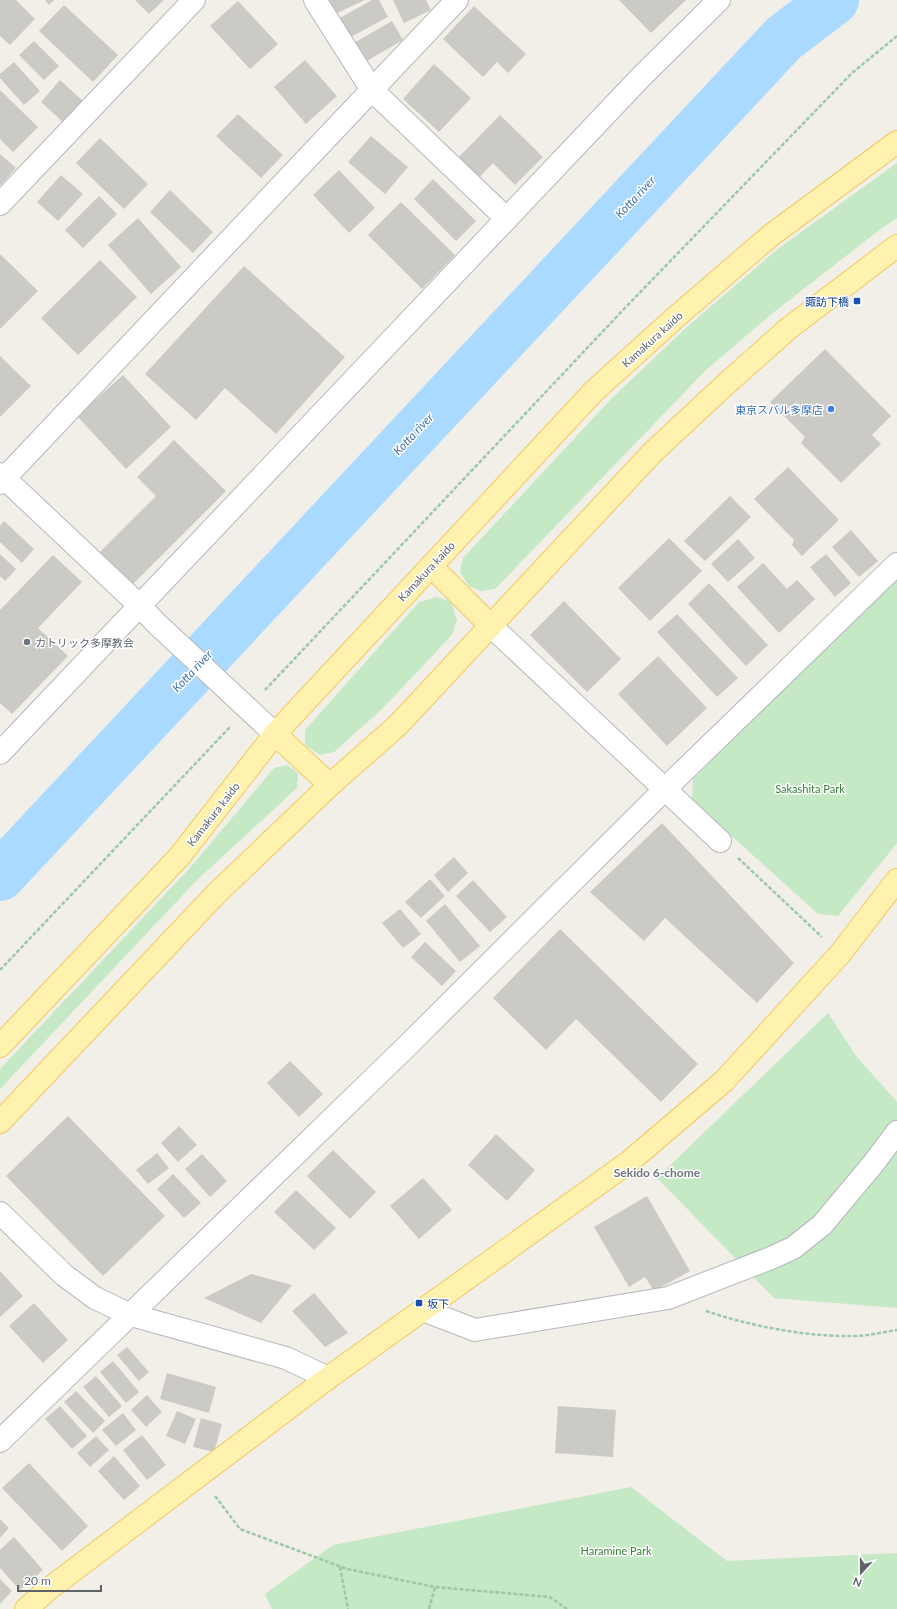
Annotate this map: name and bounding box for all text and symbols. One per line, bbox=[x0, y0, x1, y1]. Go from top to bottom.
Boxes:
water label: Kotta river bbox=[612, 172, 659, 221]
place label: 諏訪下橋 bbox=[805, 295, 849, 308]
marker: 諏訪下橋 bbox=[852, 296, 862, 306]
street label: Kamakura kaido bbox=[619, 308, 685, 370]
place label: 東京スバル多摩店 bbox=[735, 403, 823, 416]
marker: 東京スバル多摩店 bbox=[826, 404, 836, 414]
water label: Kotta river bbox=[390, 409, 437, 458]
street label: Kamakura kaido bbox=[395, 538, 457, 604]
place label: カトリック多摩教会 bbox=[35, 636, 134, 649]
marker: カトリック多摩教会 bbox=[22, 637, 32, 647]
water label: Kotta river bbox=[169, 646, 216, 695]
street label: Kamakura kaido bbox=[184, 780, 242, 848]
park label: Sakashita Park bbox=[775, 782, 845, 795]
district label: Sekido 6-chome bbox=[614, 1165, 701, 1180]
place label: 坂下 bbox=[427, 1297, 449, 1310]
marker: 坂下 bbox=[414, 1298, 424, 1308]
park label: Haramine Park bbox=[580, 1544, 652, 1557]
north arrow bbox=[841, 1553, 881, 1593]
scale bar bbox=[18, 1567, 101, 1593]
text: 20 m bbox=[24, 1573, 51, 1588]
text: N bbox=[851, 1575, 864, 1590]

